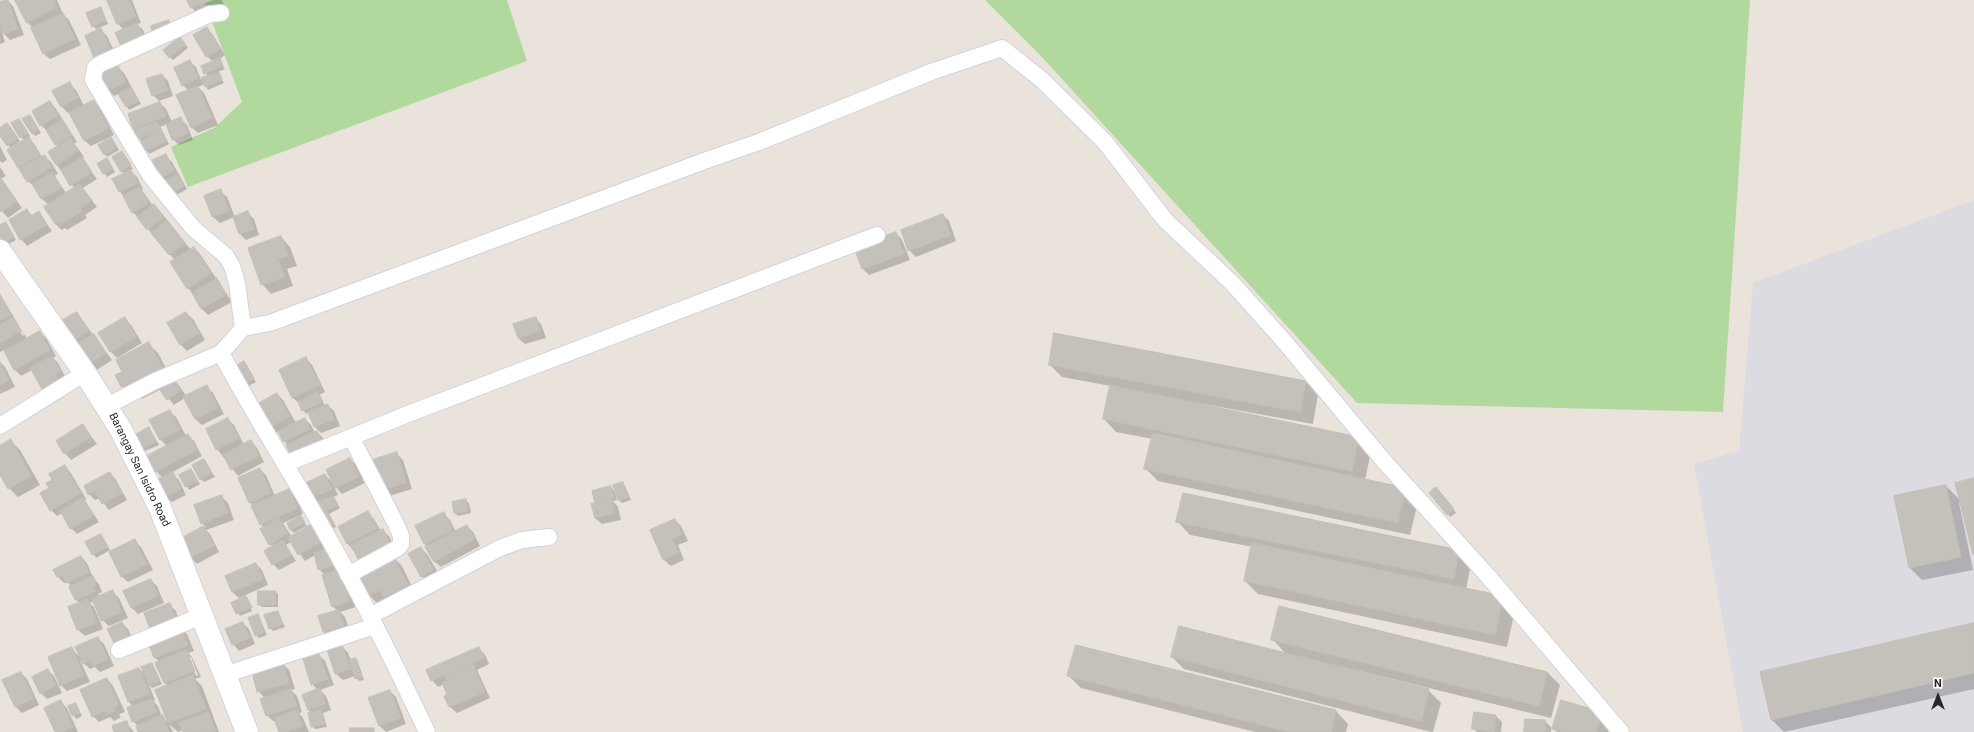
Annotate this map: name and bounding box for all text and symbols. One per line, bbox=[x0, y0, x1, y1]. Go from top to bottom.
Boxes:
street label: Barangay San Isidro Road bbox=[106, 411, 172, 529]
north arrow bbox=[1918, 676, 1958, 716]
text: N bbox=[1934, 677, 1942, 690]

